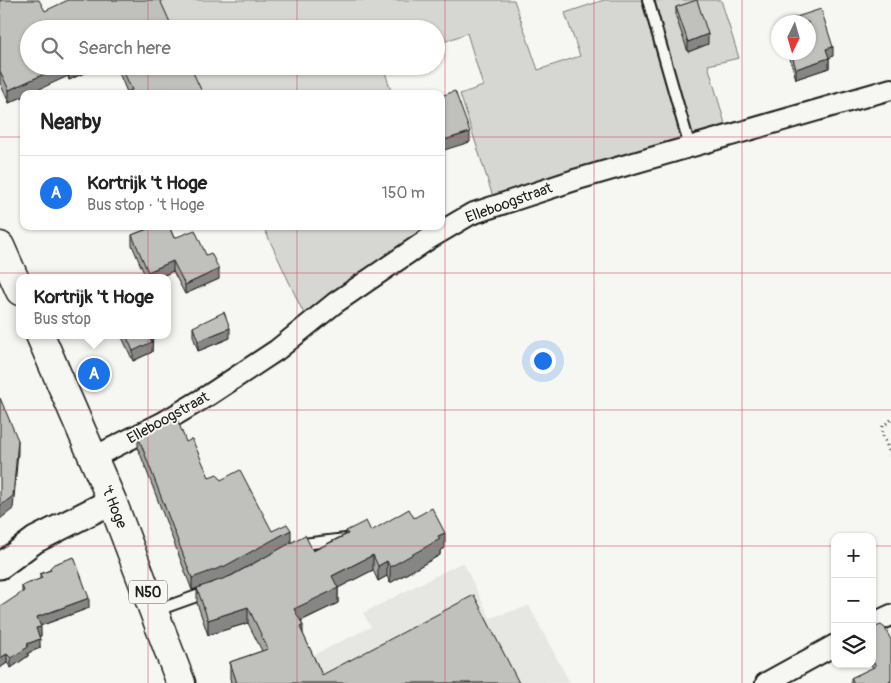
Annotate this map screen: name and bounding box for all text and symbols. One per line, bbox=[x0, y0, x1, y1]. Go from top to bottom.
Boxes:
north arrow bbox=[771, 15, 816, 60]
search box bbox=[20, 20, 445, 75]
icon: search bbox=[38, 34, 66, 62]
text: Search here bbox=[78, 36, 171, 60]
text: Nearby bbox=[40, 109, 101, 136]
text: Kortrijk 't Hoge bbox=[87, 171, 207, 195]
street label: Elleboogstraat bbox=[463, 178, 556, 227]
text: A bbox=[51, 183, 61, 203]
text: 150 m bbox=[381, 183, 425, 203]
text: Bus stop · 't Hoge bbox=[87, 195, 205, 215]
popup bbox=[16, 274, 171, 339]
text: Kortrijk 't Hoge bbox=[33, 285, 154, 309]
text: Bus stop bbox=[33, 309, 91, 329]
your location bbox=[530, 348, 556, 374]
pin: A bbox=[78, 355, 110, 393]
street label: Elleboogstraat bbox=[124, 387, 213, 448]
street label: 't Hoge bbox=[97, 483, 131, 532]
map controls bbox=[831, 533, 876, 668]
button: + bbox=[831, 533, 876, 578]
button: − bbox=[831, 578, 876, 623]
road number: N50 bbox=[129, 580, 167, 604]
button: layers bbox=[831, 623, 876, 668]

